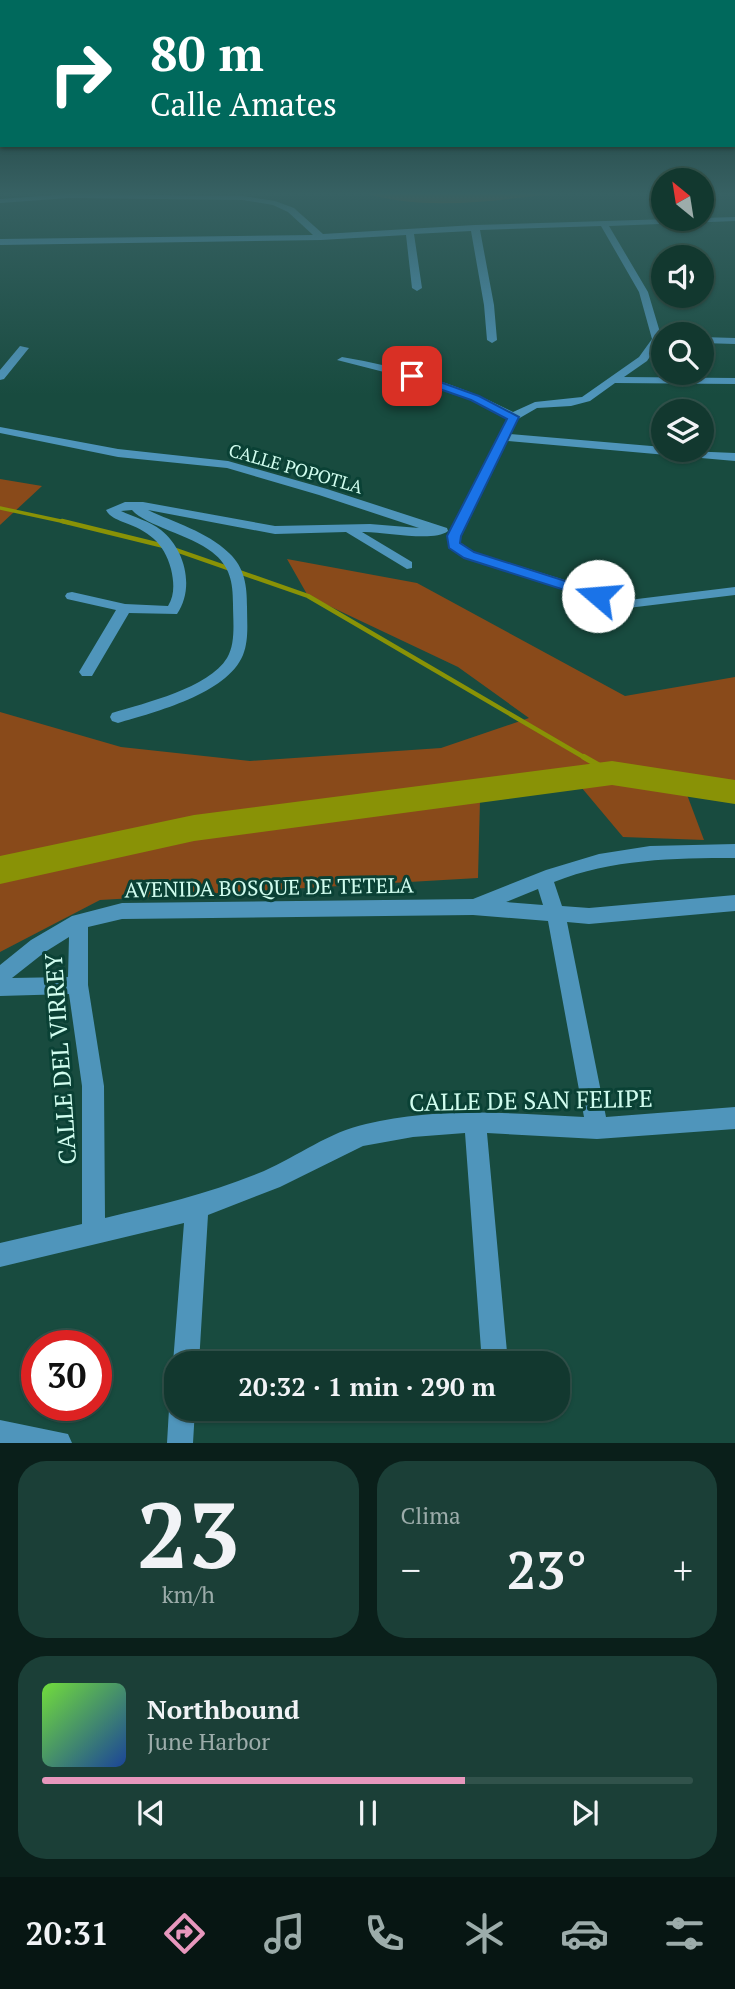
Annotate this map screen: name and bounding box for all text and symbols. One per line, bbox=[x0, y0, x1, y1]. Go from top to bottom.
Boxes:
text: 80 m bbox=[150, 20, 264, 85]
icon: right bbox=[35, 28, 126, 119]
text: Calle Amates bbox=[150, 83, 337, 125]
north arrow bbox=[651, 168, 714, 231]
map controls bbox=[651, 168, 714, 462]
button: sound bbox=[651, 245, 714, 308]
button: search bbox=[651, 322, 714, 385]
pin bbox=[382, 346, 442, 406]
icon: arrive bbox=[393, 357, 431, 395]
button: layers bbox=[651, 399, 714, 462]
street label: CALLE POPOTLA bbox=[226, 437, 367, 499]
position arrow bbox=[561, 559, 635, 633]
street label: AVENIDA BOSQUE DE TETELA bbox=[124, 870, 415, 904]
street label: CALLE DEL VIRREY bbox=[37, 952, 83, 1166]
street label: CALLE DE SAN FELIPE bbox=[409, 1082, 653, 1118]
speed limit sign: 30 bbox=[21, 1330, 112, 1421]
text: 20:32 · 1 min · 290 m bbox=[238, 1369, 496, 1403]
text: 23 bbox=[137, 1473, 240, 1594]
text: Clima bbox=[401, 1500, 461, 1531]
text: 23° bbox=[507, 1535, 587, 1604]
text: − bbox=[401, 1545, 421, 1595]
text: + bbox=[673, 1545, 693, 1595]
text: km/h bbox=[162, 1579, 215, 1610]
text: Northbound bbox=[147, 1692, 300, 1726]
text: June Harbor bbox=[147, 1726, 270, 1757]
icon: previous bbox=[132, 1794, 170, 1832]
icon: pause bbox=[349, 1794, 387, 1832]
icon: next bbox=[566, 1794, 604, 1832]
icon: directions bbox=[160, 1909, 209, 1958]
icon: music bbox=[260, 1909, 309, 1958]
icon: phone bbox=[360, 1909, 409, 1958]
icon: climate bbox=[460, 1909, 509, 1958]
icon: car bbox=[560, 1909, 609, 1958]
icon: filters bbox=[660, 1909, 709, 1958]
text: 20:31 bbox=[26, 1912, 109, 1954]

